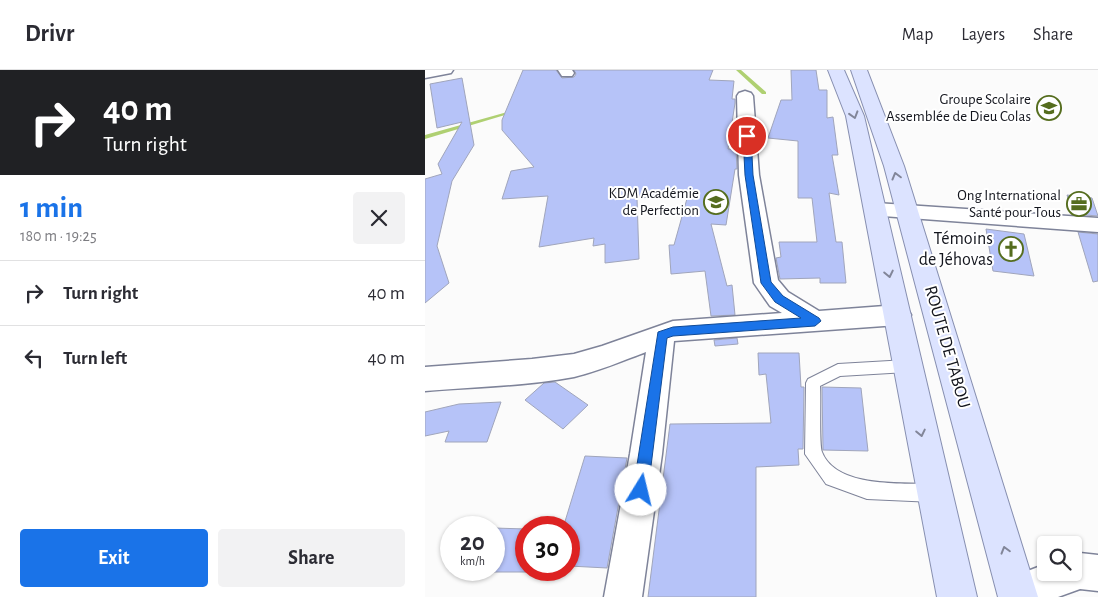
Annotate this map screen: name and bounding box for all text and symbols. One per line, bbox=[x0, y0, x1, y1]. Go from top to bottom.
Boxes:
text: Drivr bbox=[25, 22, 74, 46]
text: Map bbox=[902, 26, 933, 44]
text: Layers bbox=[961, 26, 1005, 44]
text: Share bbox=[1033, 26, 1073, 44]
icon: right bbox=[20, 90, 85, 155]
text: 40 m bbox=[103, 92, 172, 127]
place label: Groupe Scolaire Assemblée de Dieu Colas bbox=[886, 92, 1031, 124]
school or university icon: Groupe Scolaire Assemblée de Dieu Colas bbox=[1036, 95, 1062, 121]
one-way arrow bbox=[848, 111, 858, 119]
pin bbox=[726, 115, 768, 157]
icon: arrive bbox=[733, 122, 761, 150]
text: Turn right bbox=[103, 133, 187, 155]
one-way arrow bbox=[891, 171, 902, 180]
place label: KDM Académie de Perfection bbox=[609, 186, 699, 218]
place label: Ong International Santé pour Tous bbox=[957, 188, 1061, 220]
school or university icon: KDM Académie de Perfection bbox=[703, 189, 729, 215]
office icon: Ong International Santé pour Tous bbox=[1066, 191, 1092, 217]
button: close bbox=[353, 192, 405, 244]
text: 1 min bbox=[20, 193, 83, 223]
text: 180 m · 19:25 bbox=[20, 228, 97, 244]
place label: Témoins de Jéhovas bbox=[919, 230, 993, 269]
church icon: Témoins de Jéhovas bbox=[998, 236, 1024, 262]
one-way arrow bbox=[884, 269, 894, 278]
icon: right bbox=[20, 279, 48, 307]
text: Turn right bbox=[63, 284, 138, 303]
text: 40 m bbox=[367, 284, 405, 303]
street label: ROUTE DE TABOU bbox=[921, 284, 973, 410]
icon: left bbox=[20, 344, 48, 372]
text: Turn left bbox=[63, 349, 127, 368]
text: 40 m bbox=[367, 349, 405, 368]
one-way arrow bbox=[915, 429, 926, 438]
position arrow bbox=[614, 463, 666, 515]
speed limit sign: 30 bbox=[515, 516, 580, 581]
button: Exit bbox=[20, 529, 208, 587]
button: Share bbox=[218, 529, 405, 587]
text: 20 bbox=[460, 530, 485, 555]
map controls bbox=[1037, 536, 1082, 581]
button: search bbox=[1037, 536, 1082, 581]
one-way arrow bbox=[1000, 547, 1010, 555]
text: km/h bbox=[460, 555, 485, 567]

